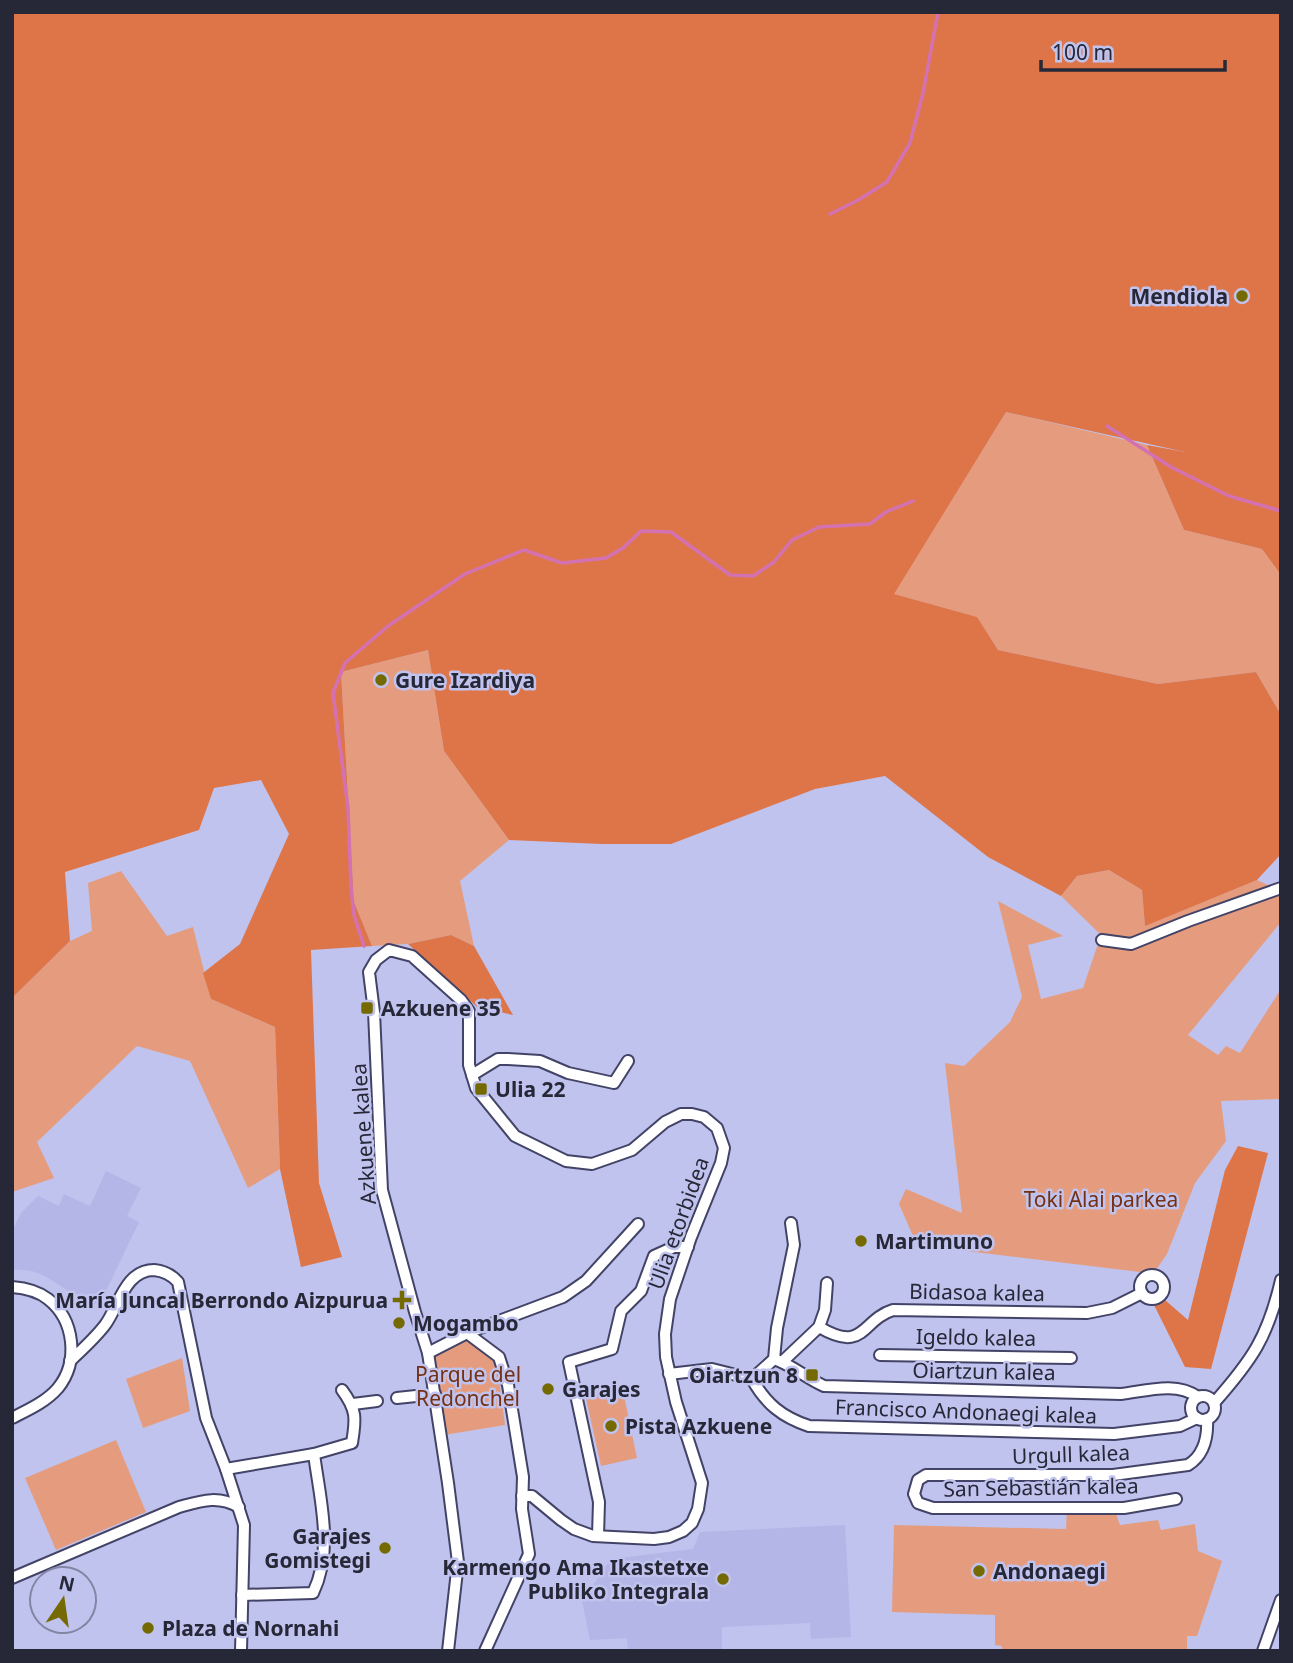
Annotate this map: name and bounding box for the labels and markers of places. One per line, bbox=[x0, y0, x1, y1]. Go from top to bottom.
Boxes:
place label: Mendiola bbox=[1130, 282, 1228, 310]
marker: Mendiola bbox=[1234, 288, 1250, 304]
place label: Gure Izardiya bbox=[395, 666, 535, 694]
marker: Gure Izardiya bbox=[373, 672, 389, 688]
place label: Azkuene 35 bbox=[381, 994, 501, 1022]
marker: Azkuene 35 bbox=[359, 1000, 375, 1016]
place label: Ulia 22 bbox=[495, 1075, 565, 1103]
marker: Ulia 22 bbox=[473, 1081, 489, 1097]
place label: Martimuno bbox=[875, 1227, 993, 1255]
marker: Martimuno bbox=[853, 1233, 869, 1249]
place label: María Juncal Berrondo Aizpurua bbox=[55, 1286, 388, 1314]
marker: María Juncal Berrondo Aizpurua bbox=[394, 1292, 410, 1308]
place label: Mogambo bbox=[413, 1309, 519, 1337]
marker: Mogambo bbox=[391, 1315, 407, 1331]
place label: Oiartzun 8 bbox=[689, 1361, 798, 1389]
marker: Oiartzun 8 bbox=[804, 1367, 820, 1383]
place label: Garajes bbox=[562, 1375, 641, 1403]
marker: Garajes bbox=[540, 1381, 556, 1397]
place label: Pista Azkuene bbox=[625, 1412, 772, 1440]
marker: Pista Azkuene bbox=[603, 1418, 619, 1434]
place label: Garajes Gomistegi bbox=[264, 1522, 371, 1574]
marker: Garajes Gomistegi bbox=[377, 1540, 393, 1556]
place label: Karmengo Ama Ikastetxe Publiko Integrala bbox=[442, 1553, 709, 1605]
place label: Andonaegi bbox=[993, 1557, 1106, 1585]
marker: Andonaegi bbox=[971, 1563, 987, 1579]
marker: Karmengo Ama Ikastetxe Publiko Integrala bbox=[715, 1571, 731, 1587]
place label: Plaza de Nornahi bbox=[162, 1614, 339, 1642]
marker: Plaza de Nornahi bbox=[140, 1620, 156, 1636]

